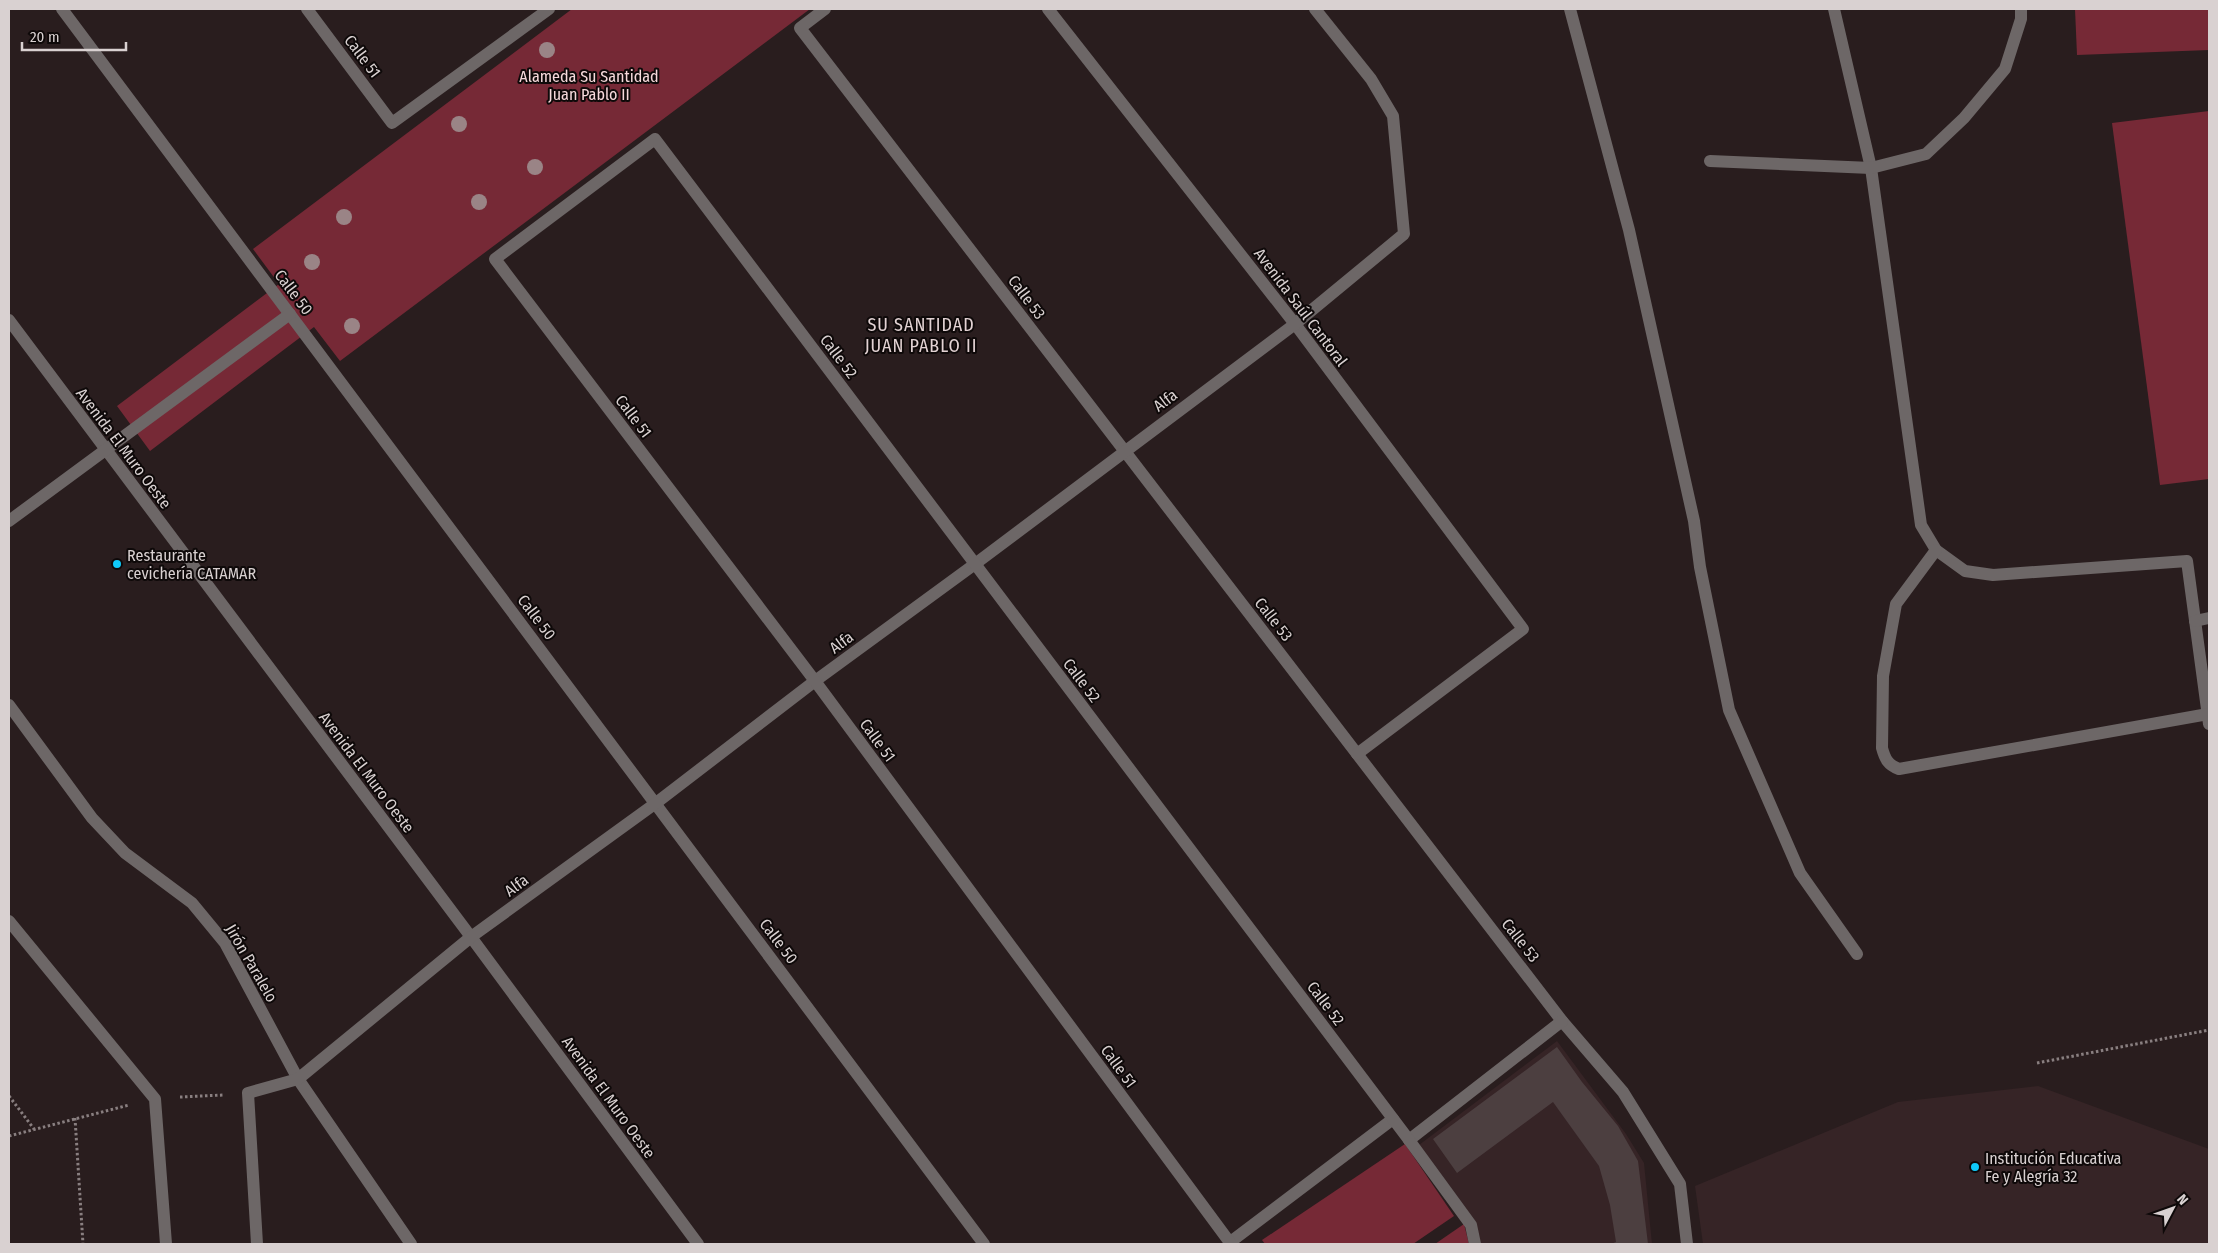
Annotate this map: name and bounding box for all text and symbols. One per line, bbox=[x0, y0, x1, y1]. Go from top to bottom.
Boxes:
scale bar bbox=[22, 20, 126, 52]
text: 20 m bbox=[30, 28, 60, 46]
street label: Calle 51 bbox=[340, 31, 385, 81]
park label: Alameda Su Santidad Juan Pablo II bbox=[519, 67, 659, 104]
street label: Avenida Saúl Cantoral bbox=[1250, 245, 1351, 370]
street label: Calle 50 bbox=[271, 266, 317, 319]
street label: Calle 53 bbox=[1004, 272, 1049, 323]
district label: SU SANTIDAD JUAN PABLO II bbox=[865, 314, 977, 357]
street label: Calle 52 bbox=[816, 331, 861, 382]
street label: Avenida El Muro Oeste bbox=[72, 384, 175, 512]
street label: Alfa bbox=[1150, 385, 1181, 416]
street label: Calle 51 bbox=[611, 391, 656, 441]
place label: Restaurante cevichería CATAMAR bbox=[127, 546, 256, 583]
marker: Restaurante cevichería CATAMAR bbox=[111, 558, 123, 570]
street label: Calle 50 bbox=[514, 591, 560, 644]
street label: Calle 53 bbox=[1251, 594, 1297, 645]
street label: Alfa bbox=[826, 627, 857, 657]
street label: Calle 52 bbox=[1059, 655, 1104, 706]
street label: Avenida El Muro Oeste bbox=[315, 708, 418, 836]
street label: Calle 51 bbox=[856, 715, 900, 765]
street label: Alfa bbox=[501, 870, 532, 900]
street label: Calle 50 bbox=[756, 915, 802, 968]
street label: Calle 53 bbox=[1498, 915, 1544, 966]
street label: Jirón Paralelo bbox=[222, 921, 282, 1006]
street label: Calle 52 bbox=[1303, 978, 1348, 1029]
street label: Avenida El Muro Oeste bbox=[558, 1033, 659, 1162]
street label: Calle 51 bbox=[1097, 1041, 1141, 1091]
place label: Institución Educativa Fe y Alegría 32 bbox=[1985, 1149, 2122, 1186]
marker: Institución Educativa Fe y Alegría 32 bbox=[1969, 1161, 1981, 1173]
north arrow bbox=[2148, 1183, 2198, 1233]
text: N bbox=[2173, 1191, 2192, 1209]

